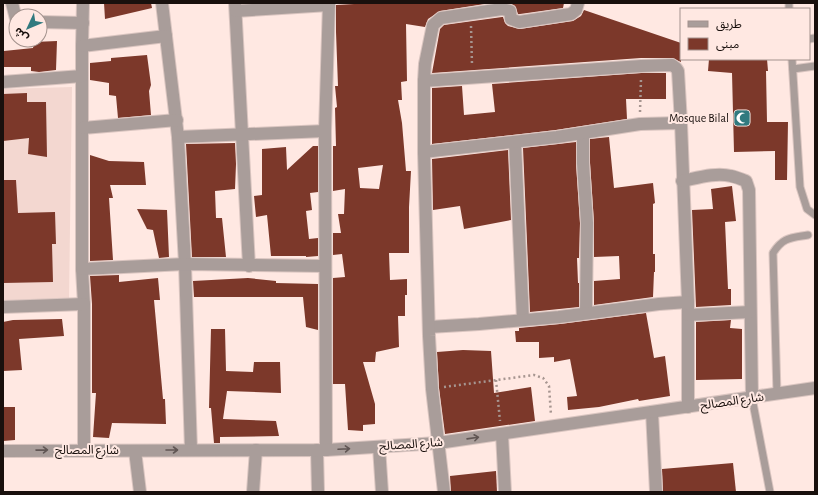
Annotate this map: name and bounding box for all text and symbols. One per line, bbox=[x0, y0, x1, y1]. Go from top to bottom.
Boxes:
north arrow bbox=[8, 8, 48, 48]
legend bbox=[680, 8, 810, 60]
text: طريق bbox=[716, 18, 742, 32]
text: ش bbox=[12, 25, 31, 44]
text: مبنى bbox=[716, 38, 739, 51]
mosque icon: Mosque Bilal bbox=[732, 108, 752, 128]
place label: Mosque Bilal bbox=[669, 112, 729, 124]
street label: شارع المصالح bbox=[699, 391, 765, 414]
one-way arrow bbox=[466, 434, 479, 442]
street label: شارع المصالح bbox=[379, 436, 444, 455]
street label: شارع المصالح bbox=[55, 444, 119, 459]
one-way arrow bbox=[337, 445, 350, 452]
one-way arrow bbox=[35, 447, 48, 454]
one-way arrow bbox=[165, 447, 178, 454]

